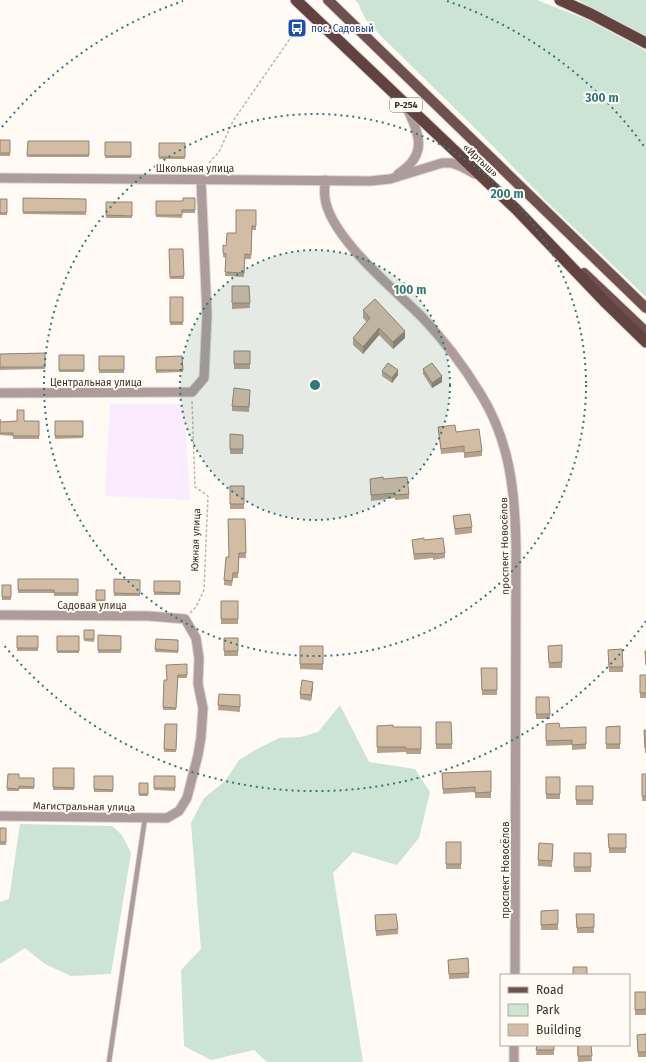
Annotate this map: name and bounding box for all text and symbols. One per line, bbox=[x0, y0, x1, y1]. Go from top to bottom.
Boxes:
bus stop icon: пос. Садовый bbox=[286, 17, 308, 39]
place label: пос. Садовый bbox=[311, 23, 374, 35]
text: 300 m bbox=[584, 91, 619, 105]
road number: Р-254 bbox=[390, 98, 422, 112]
street label: «Иртыш» bbox=[460, 141, 501, 180]
street label: Школьная улица bbox=[156, 163, 234, 175]
text: 200 m bbox=[490, 187, 524, 201]
text: 100 m bbox=[394, 283, 426, 297]
street label: Центральная улица bbox=[50, 377, 142, 389]
centre of rings bbox=[308, 378, 322, 392]
street label: проспект Новосёлов bbox=[497, 497, 512, 595]
street label: Южная улица bbox=[189, 508, 203, 572]
street label: Садовая улица bbox=[57, 600, 127, 612]
street label: Магистральная улица bbox=[33, 800, 135, 814]
street label: проспект Новосёлов bbox=[499, 821, 512, 919]
legend bbox=[500, 974, 630, 1046]
text: Road bbox=[536, 983, 564, 997]
text: Park bbox=[536, 1003, 560, 1017]
text: Building bbox=[536, 1023, 582, 1037]

